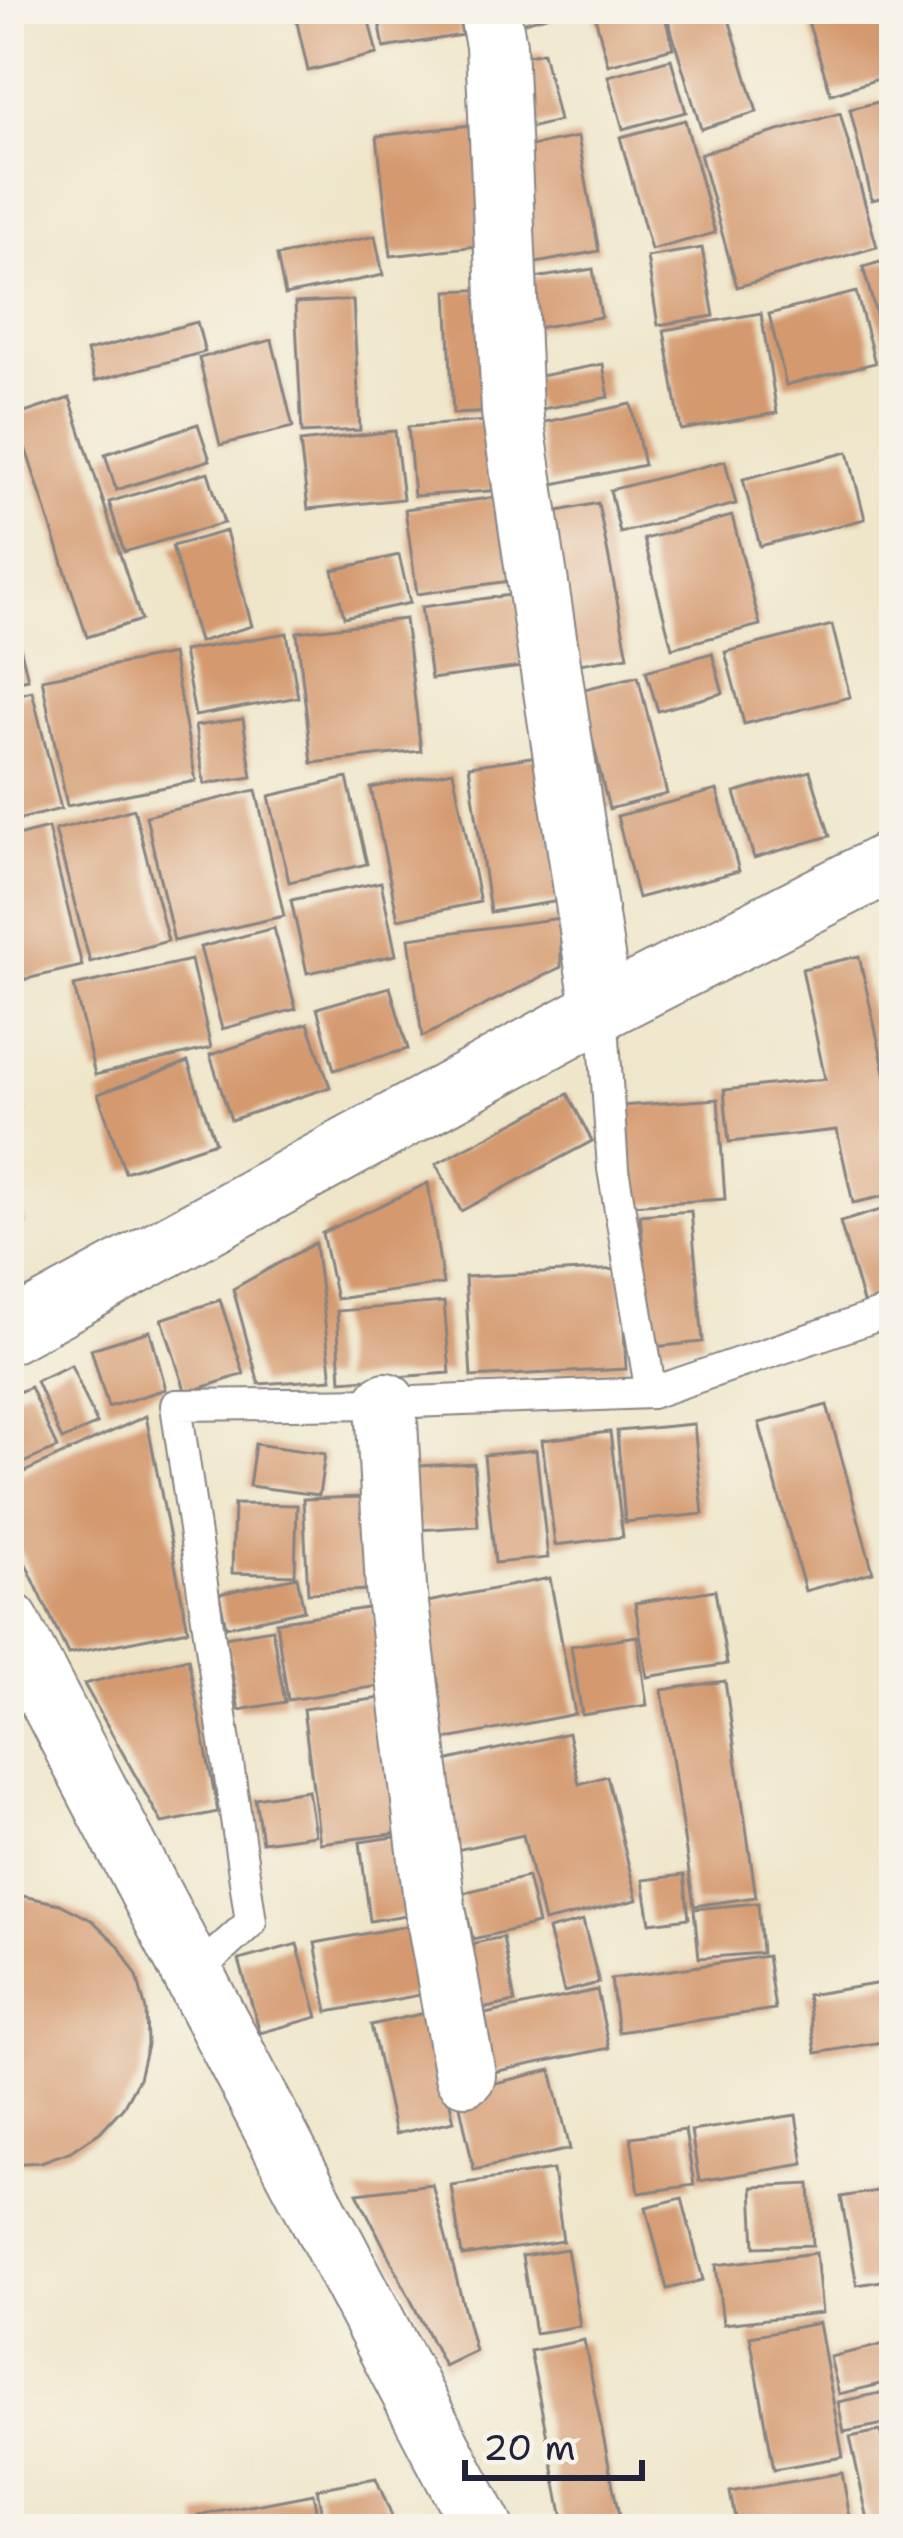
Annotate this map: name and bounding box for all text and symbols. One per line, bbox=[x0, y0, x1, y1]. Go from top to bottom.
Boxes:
scale bar bbox=[465, 2406, 642, 2480]
text: 20 m bbox=[483, 2423, 576, 2472]

